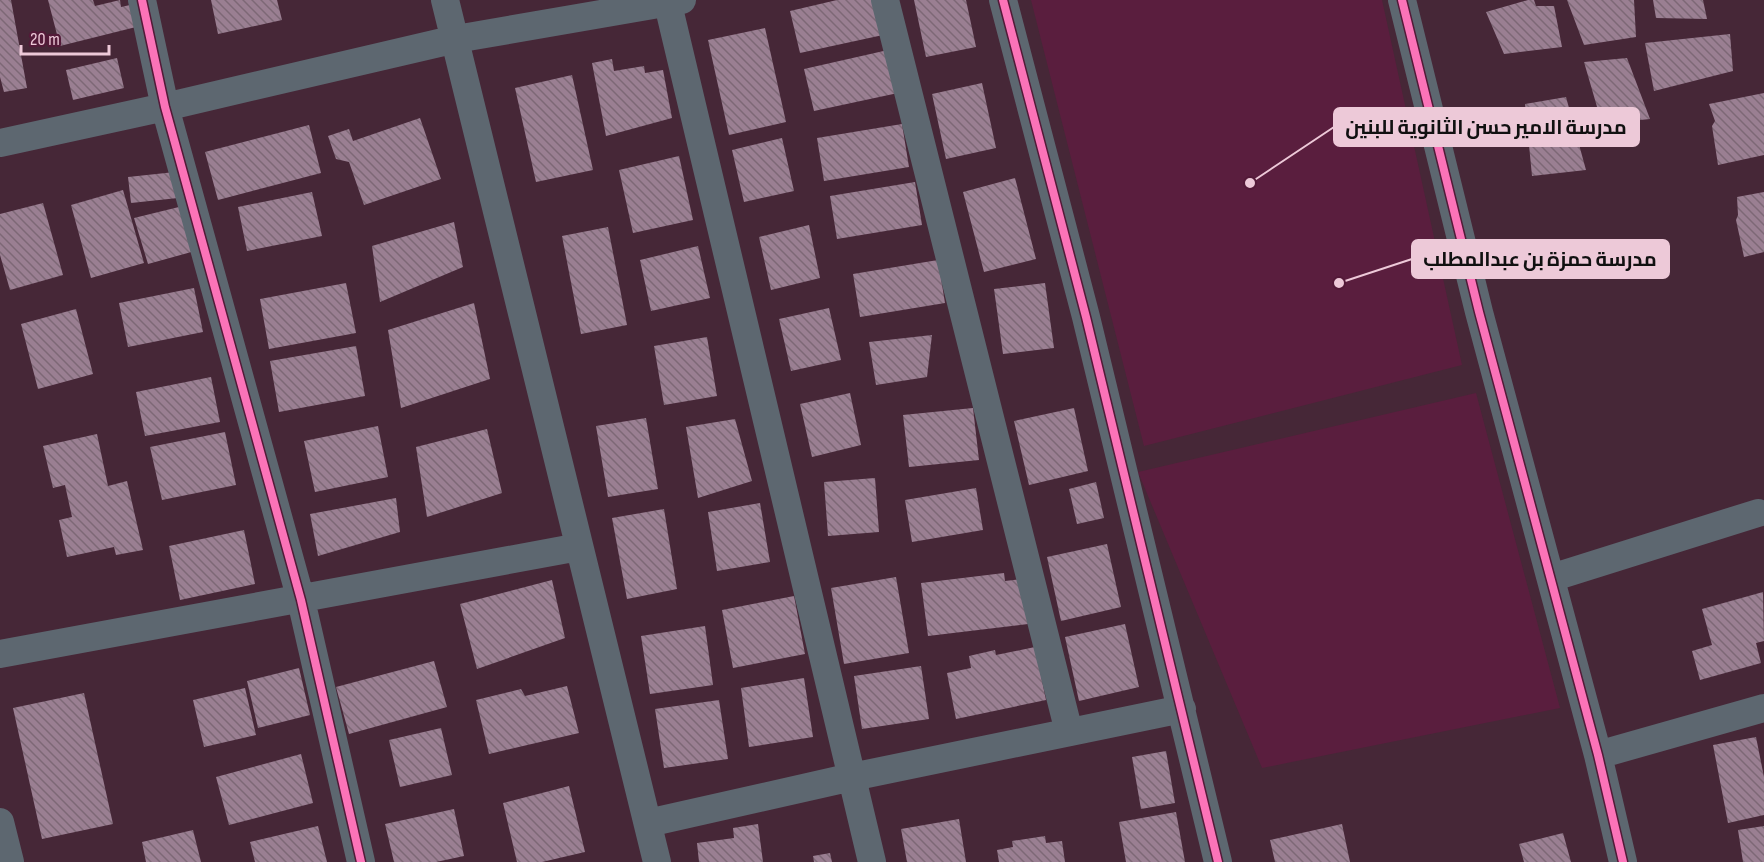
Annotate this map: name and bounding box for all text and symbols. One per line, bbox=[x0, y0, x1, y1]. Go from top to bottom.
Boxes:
scale bar bbox=[21, 18, 110, 56]
text: 20 m bbox=[30, 29, 60, 50]
callout: مدرسة الامير حسن الثانوية للبنين bbox=[1334, 108, 1639, 146]
text: مدرسة الامير حسن الثانوية للبنين bbox=[1345, 116, 1627, 140]
callout: مدرسة حمزة بن عبدالمطلب bbox=[1412, 240, 1669, 278]
text: مدرسة حمزة بن عبدالمطلب bbox=[1423, 248, 1657, 272]

